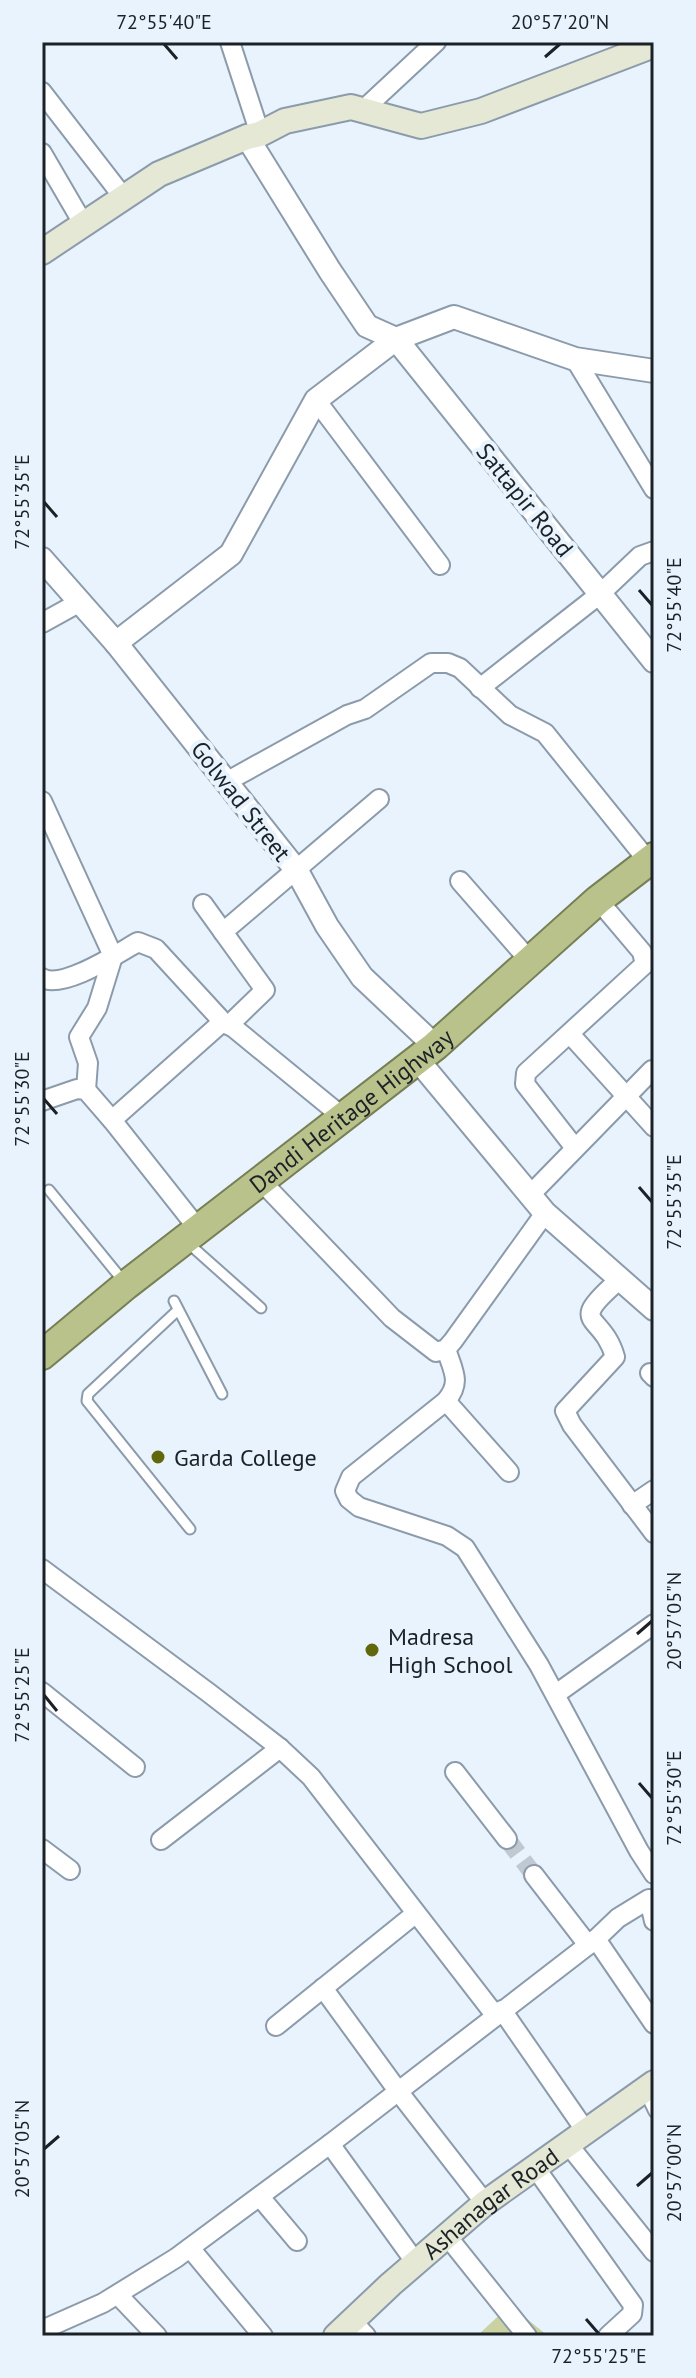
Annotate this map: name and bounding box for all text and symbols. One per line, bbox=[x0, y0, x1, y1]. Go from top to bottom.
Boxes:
text: 72°55'40"E bbox=[116, 9, 212, 35]
text: 20°57'20"N bbox=[511, 9, 609, 35]
street label: Sattapir Road bbox=[470, 437, 580, 563]
text: 72°55'35"E bbox=[9, 454, 35, 550]
text: 72°55'40"E bbox=[661, 557, 687, 653]
street label: Golwad Street bbox=[184, 734, 298, 868]
street label: Dandi Heritage Highway bbox=[243, 1022, 460, 1200]
text: 72°55'30"E bbox=[9, 1051, 35, 1147]
text: 72°55'35"E bbox=[661, 1154, 687, 1250]
place label: Garda College bbox=[174, 1442, 317, 1473]
marker: Garda College bbox=[149, 1448, 167, 1466]
text: 20°57'05"N bbox=[661, 1572, 687, 1670]
place label: Madresa High School bbox=[388, 1621, 512, 1680]
marker: Madresa High School bbox=[363, 1641, 381, 1659]
text: 72°55'25"E bbox=[9, 1647, 35, 1743]
text: 72°55'30"E bbox=[661, 1750, 687, 1846]
text: 20°57'05"N bbox=[9, 2100, 35, 2198]
text: 20°57'00"N bbox=[661, 2124, 687, 2222]
street label: Ashanagar Road bbox=[416, 2140, 564, 2266]
text: 72°55'25"E bbox=[551, 2343, 647, 2369]

